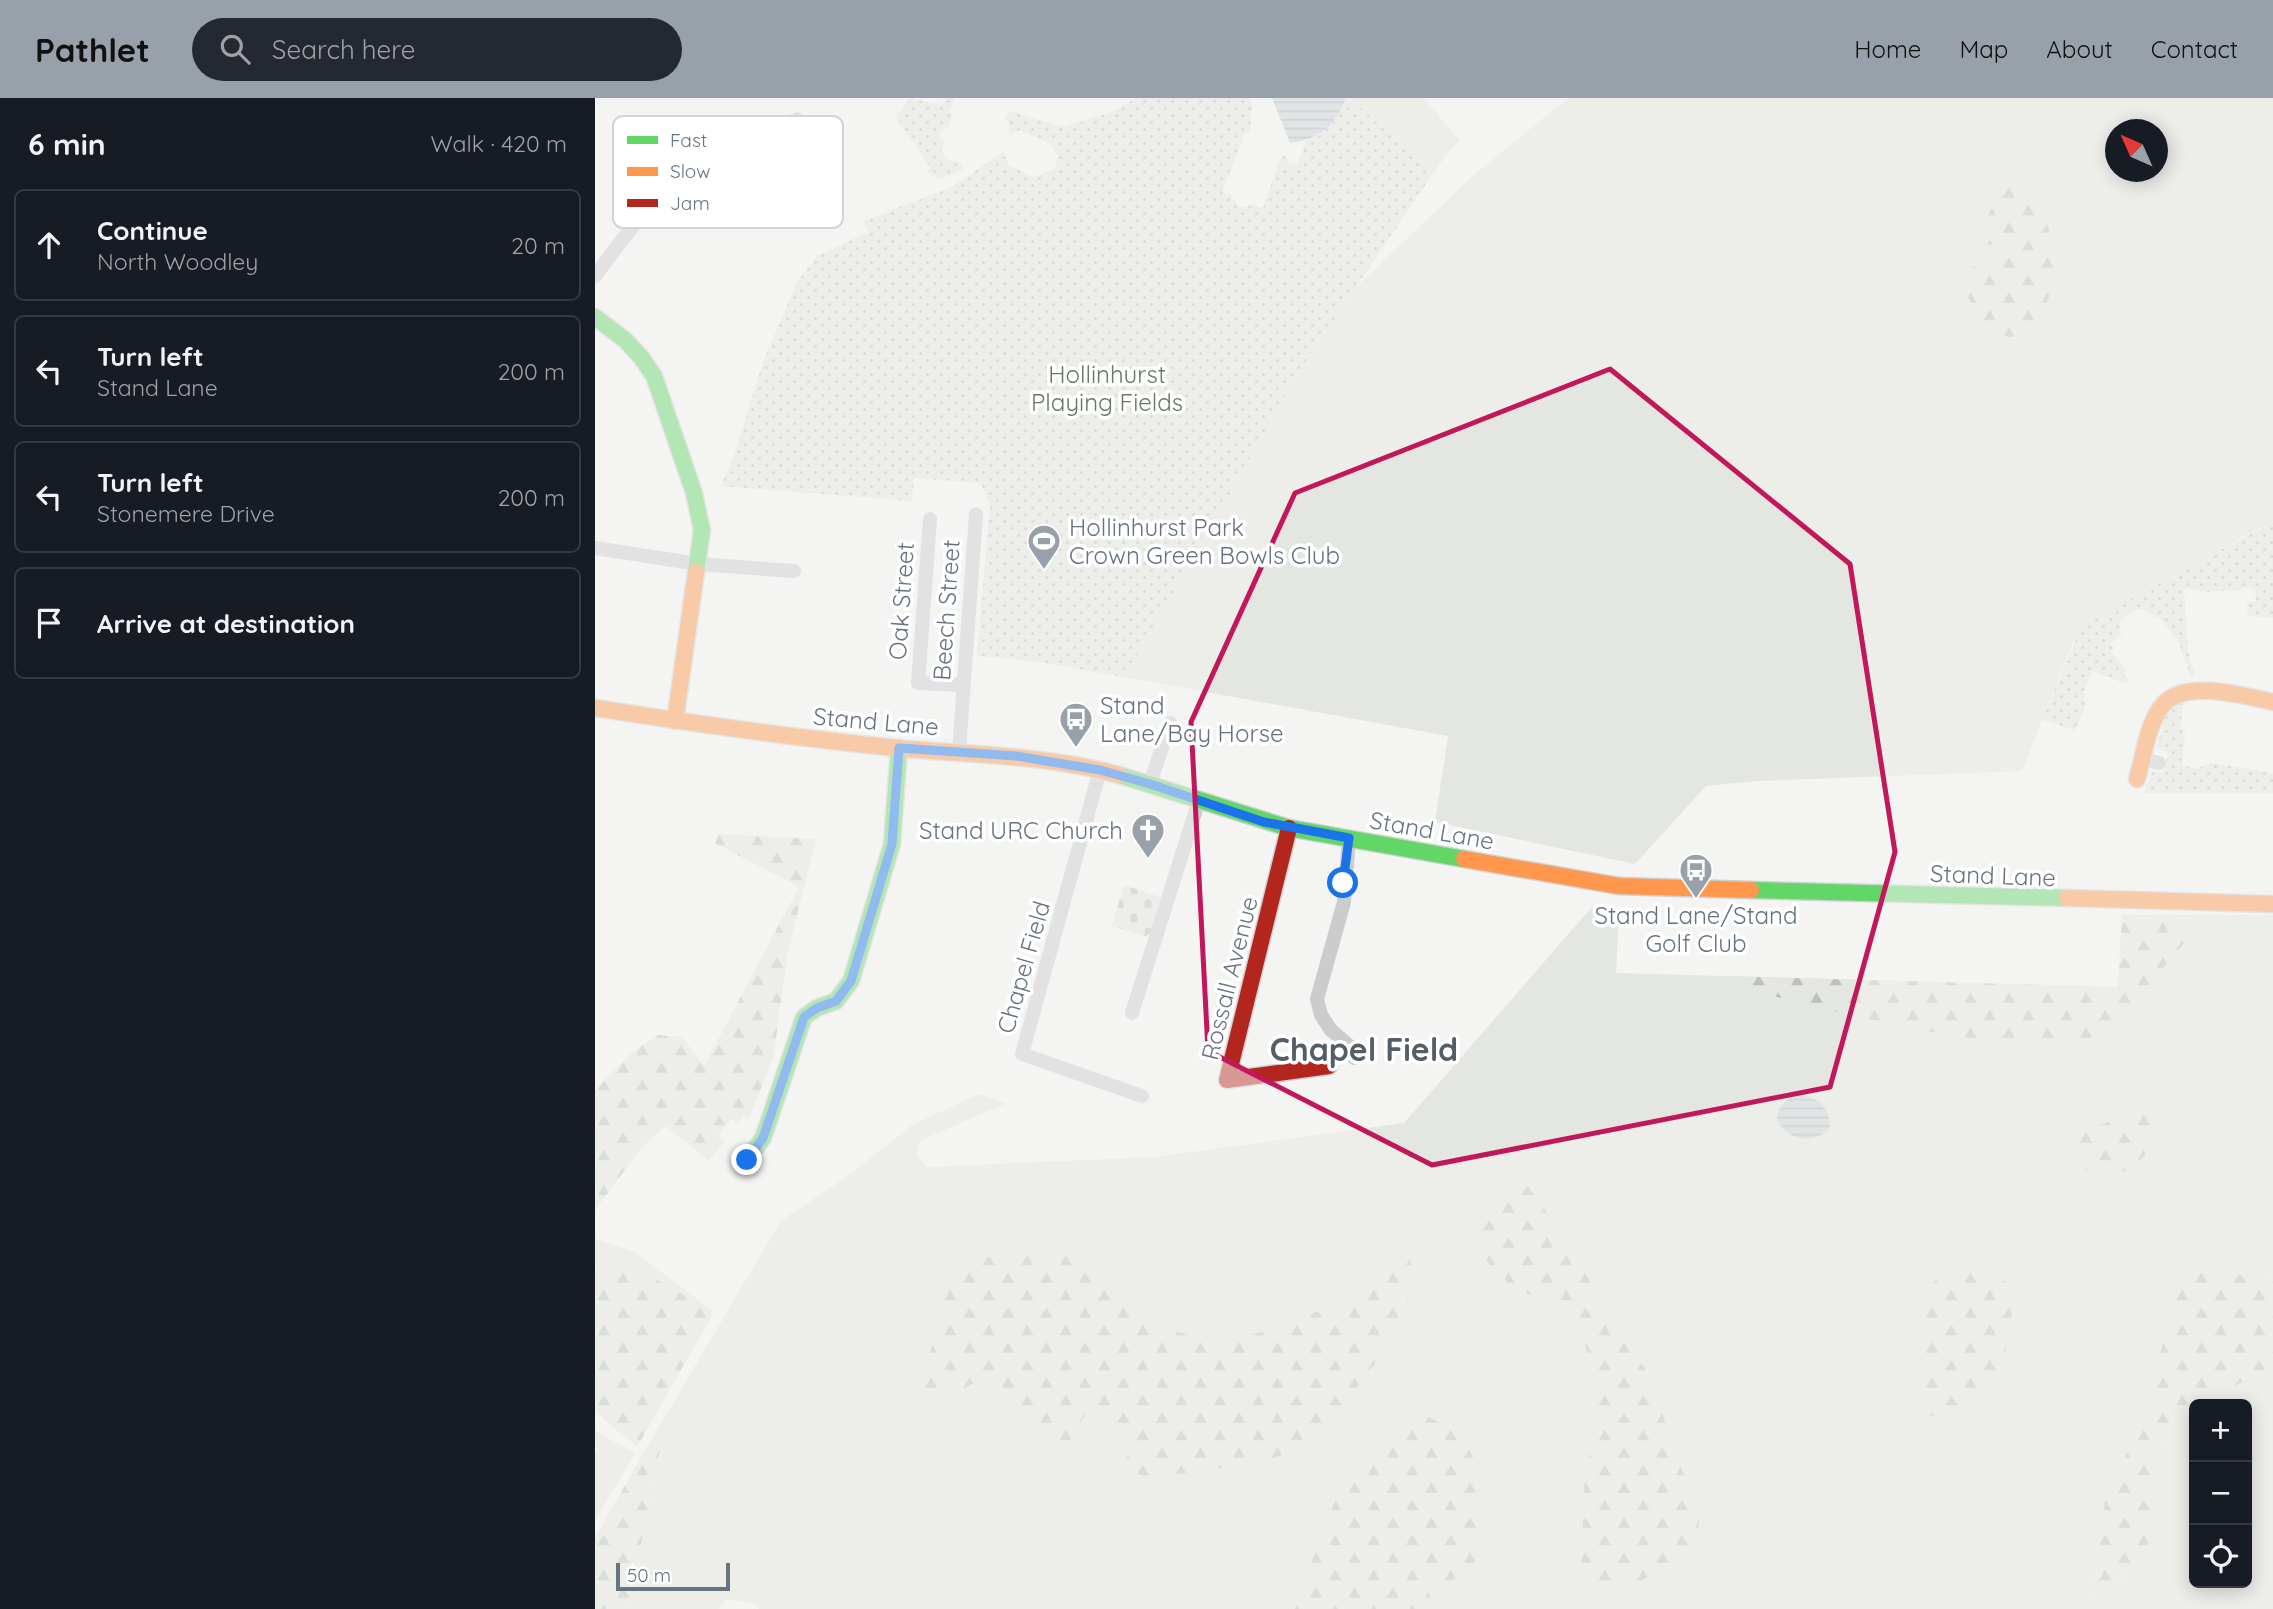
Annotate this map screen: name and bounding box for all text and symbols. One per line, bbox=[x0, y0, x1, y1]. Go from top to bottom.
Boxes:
search box bbox=[192, 18, 682, 81]
text: Pathlet bbox=[35, 29, 150, 70]
icon: search bbox=[216, 30, 254, 68]
text: Search here bbox=[272, 33, 415, 66]
text: Home bbox=[1854, 34, 1921, 64]
text: Map bbox=[1959, 34, 2008, 64]
text: About bbox=[2046, 34, 2113, 64]
text: Contact bbox=[2151, 34, 2238, 64]
legend bbox=[613, 116, 843, 228]
north arrow bbox=[2105, 119, 2168, 182]
text: 6 min bbox=[28, 125, 106, 163]
text: Fast bbox=[670, 128, 707, 152]
text: Walk · 420 m bbox=[431, 129, 567, 158]
text: Slow bbox=[670, 159, 711, 183]
text: Jam bbox=[670, 191, 710, 215]
text: Continue bbox=[97, 214, 208, 247]
icon: ahead bbox=[30, 226, 68, 264]
text: 20 m bbox=[511, 231, 565, 260]
text: North Woodley bbox=[97, 247, 258, 276]
text: Turn left bbox=[97, 340, 204, 373]
icon: left bbox=[30, 352, 68, 390]
text: 200 m bbox=[498, 357, 565, 386]
park label: Hollinhurst Playing Fields bbox=[1031, 359, 1183, 417]
text: Stand Lane bbox=[97, 373, 218, 402]
text: Turn left bbox=[97, 466, 204, 499]
icon: left bbox=[30, 478, 68, 516]
text: 200 m bbox=[498, 483, 565, 512]
text: Stonemere Drive bbox=[97, 499, 275, 528]
place label: Hollinhurst Park Crown Green Bowls Club bbox=[1069, 512, 1340, 570]
sports icon: Hollinhurst Park Crown Green Bowls Club bbox=[1025, 522, 1063, 571]
street label: Beech Street bbox=[926, 539, 966, 681]
street label: Oak Street bbox=[882, 541, 920, 661]
icon: arrive bbox=[30, 604, 68, 642]
text: Arrive at destination bbox=[97, 607, 355, 640]
place label: Stand Lane/Bay Horse bbox=[1100, 690, 1283, 748]
bus stop icon: Stand Lane/Bay Horse bbox=[1057, 700, 1095, 749]
street label: Stand Lane bbox=[812, 701, 940, 741]
street label: Stand Lane bbox=[1367, 804, 1497, 856]
church icon: Stand URC Church bbox=[1129, 811, 1167, 860]
place label: Stand URC Church bbox=[919, 815, 1123, 845]
bus stop icon: Stand Lane/Stand Golf Club bbox=[1677, 851, 1715, 900]
street label: Stand Lane bbox=[1930, 858, 2056, 892]
route start bbox=[1327, 867, 1358, 898]
street label: Rossall Avenue bbox=[1194, 893, 1264, 1063]
street label: Chapel Field bbox=[990, 897, 1056, 1037]
place label: Stand Lane/Stand Golf Club bbox=[1595, 900, 1798, 958]
district label: Chapel Field bbox=[1270, 1029, 1458, 1069]
route end bbox=[731, 1144, 762, 1175]
map controls bbox=[2189, 1399, 2252, 1588]
button: + bbox=[2189, 1399, 2252, 1462]
button: − bbox=[2189, 1462, 2252, 1525]
button: locate bbox=[2189, 1525, 2252, 1588]
scale bar bbox=[616, 1560, 730, 1592]
text: 50 m bbox=[627, 1563, 671, 1587]

